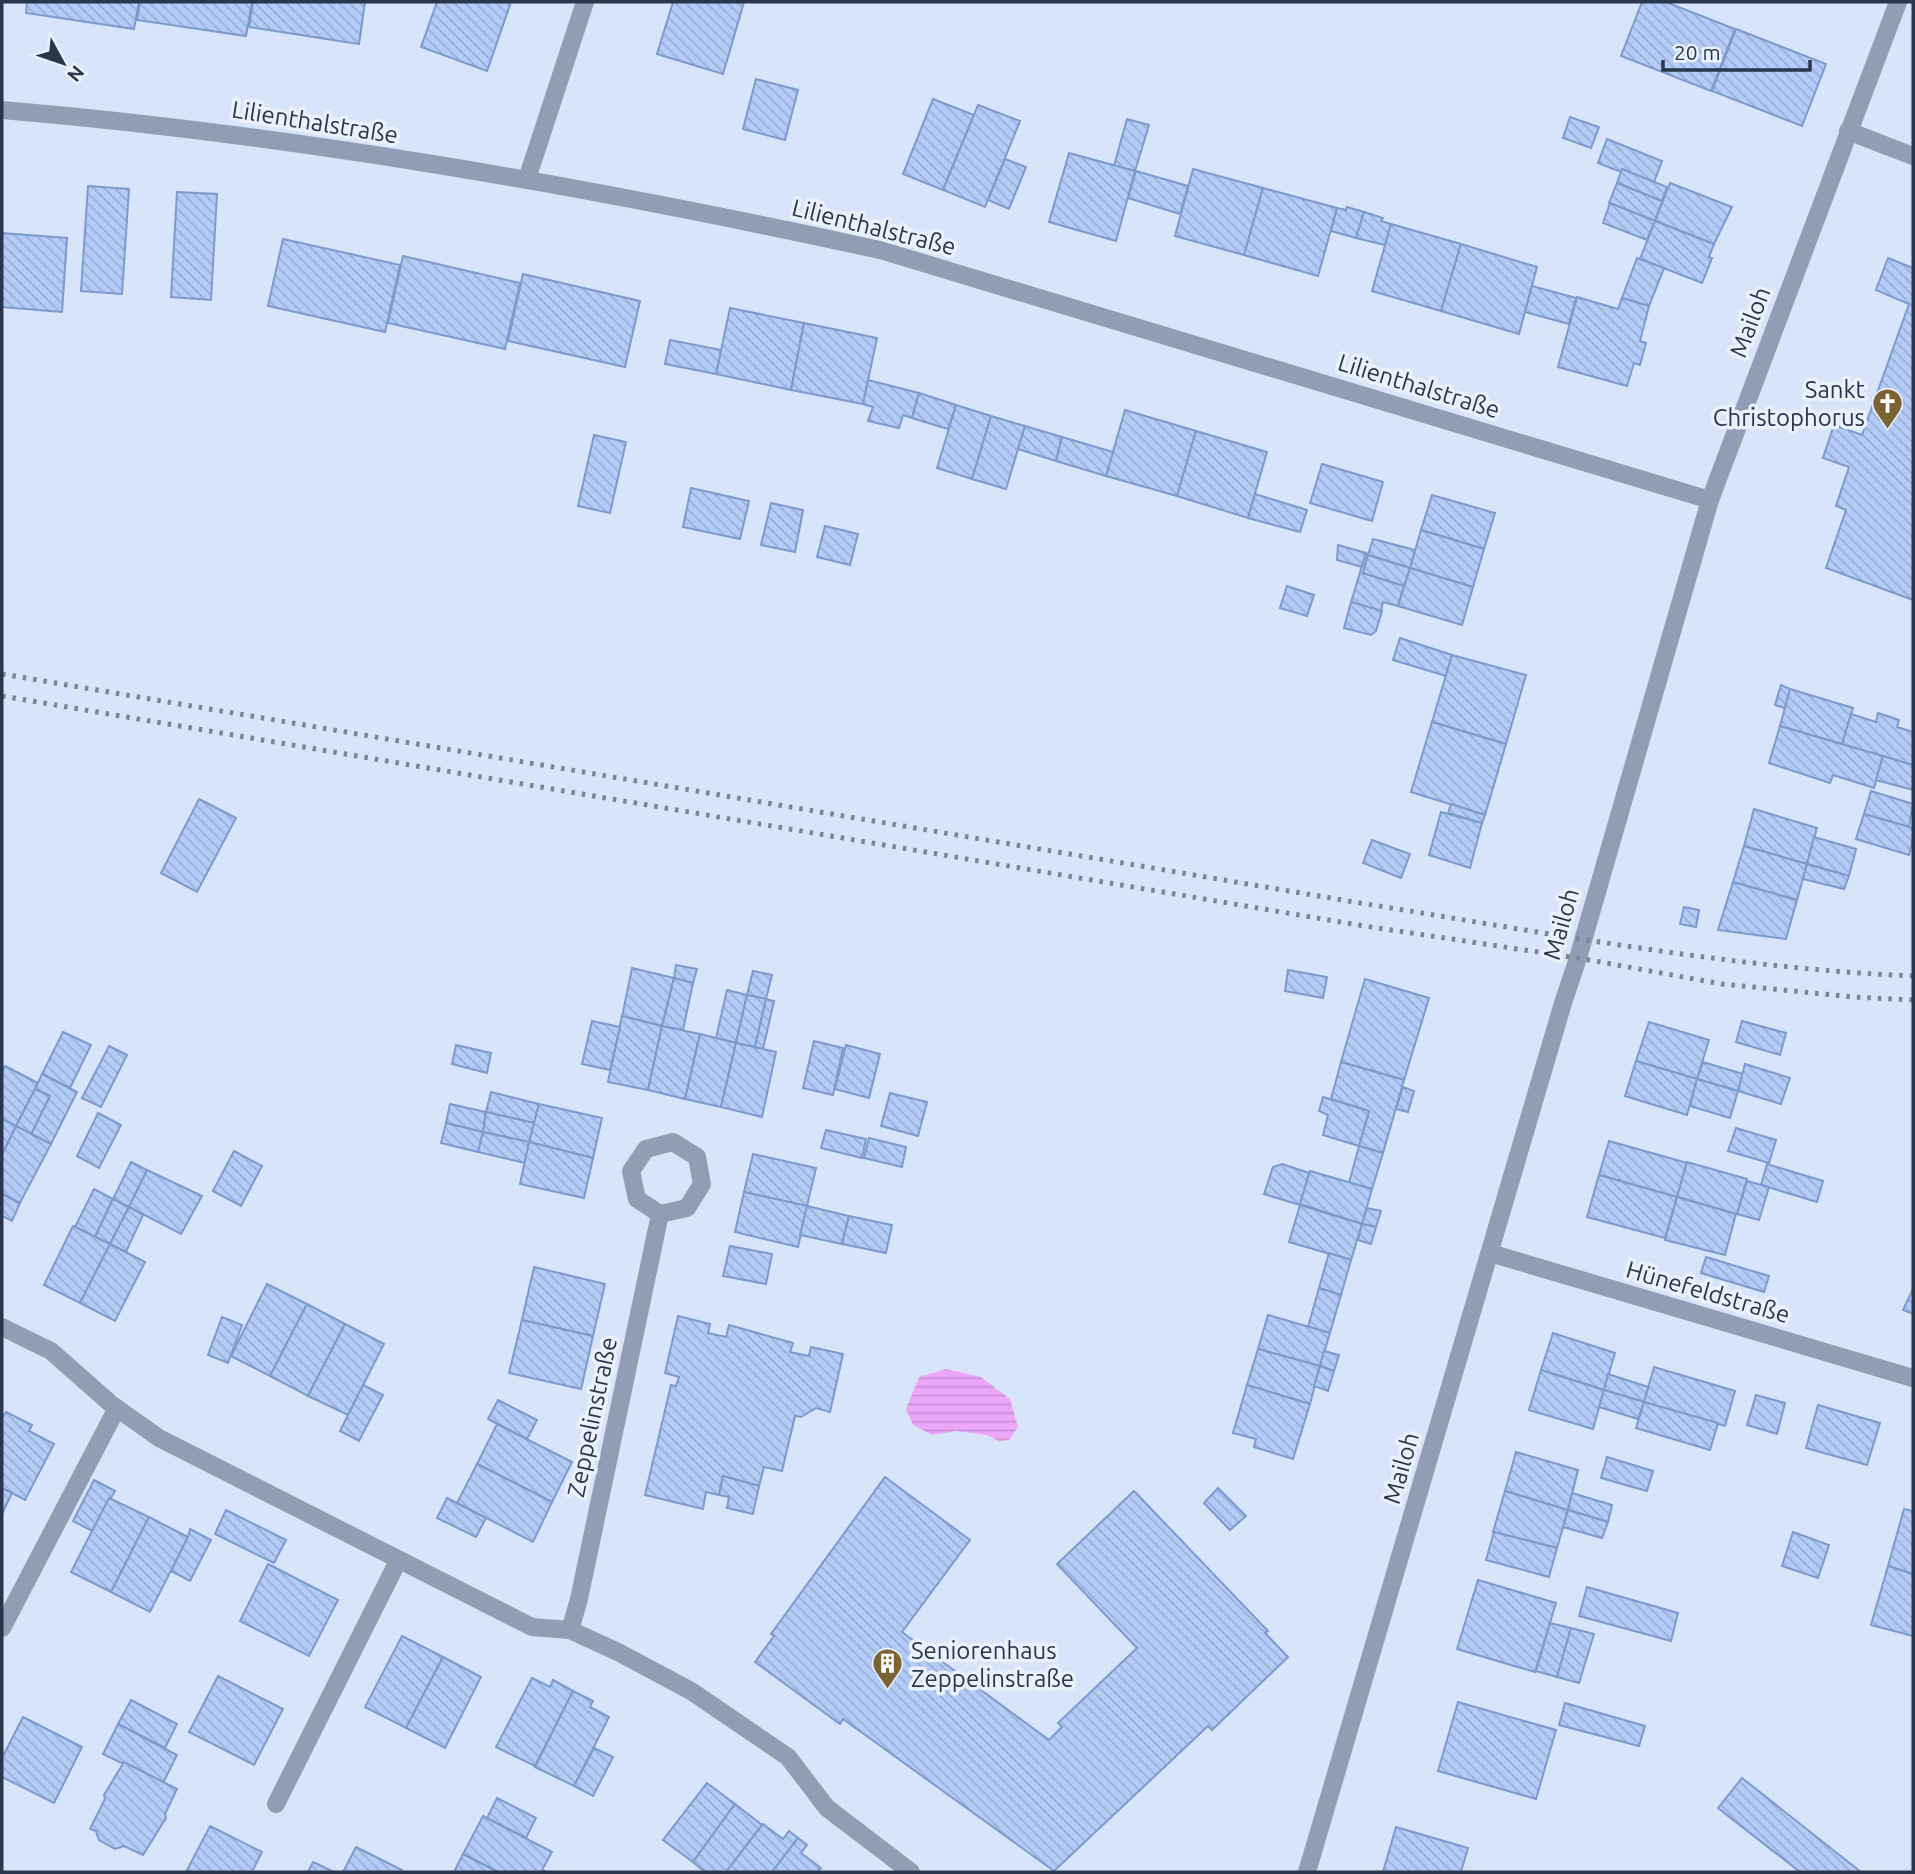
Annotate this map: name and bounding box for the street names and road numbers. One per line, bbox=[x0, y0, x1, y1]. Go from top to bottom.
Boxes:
street label: Lilienthalstraße bbox=[230, 96, 400, 148]
street label: Lilienthalstraße bbox=[789, 194, 959, 260]
street label: Mailoh bbox=[1724, 283, 1776, 361]
street label: Lilienthalstraße bbox=[1335, 349, 1503, 423]
street label: Mailoh bbox=[1538, 885, 1584, 963]
street label: Hünefeldstraße bbox=[1623, 1256, 1793, 1328]
street label: Zeppelinstraße bbox=[562, 1335, 622, 1499]
street label: Mailoh bbox=[1378, 1429, 1424, 1507]

